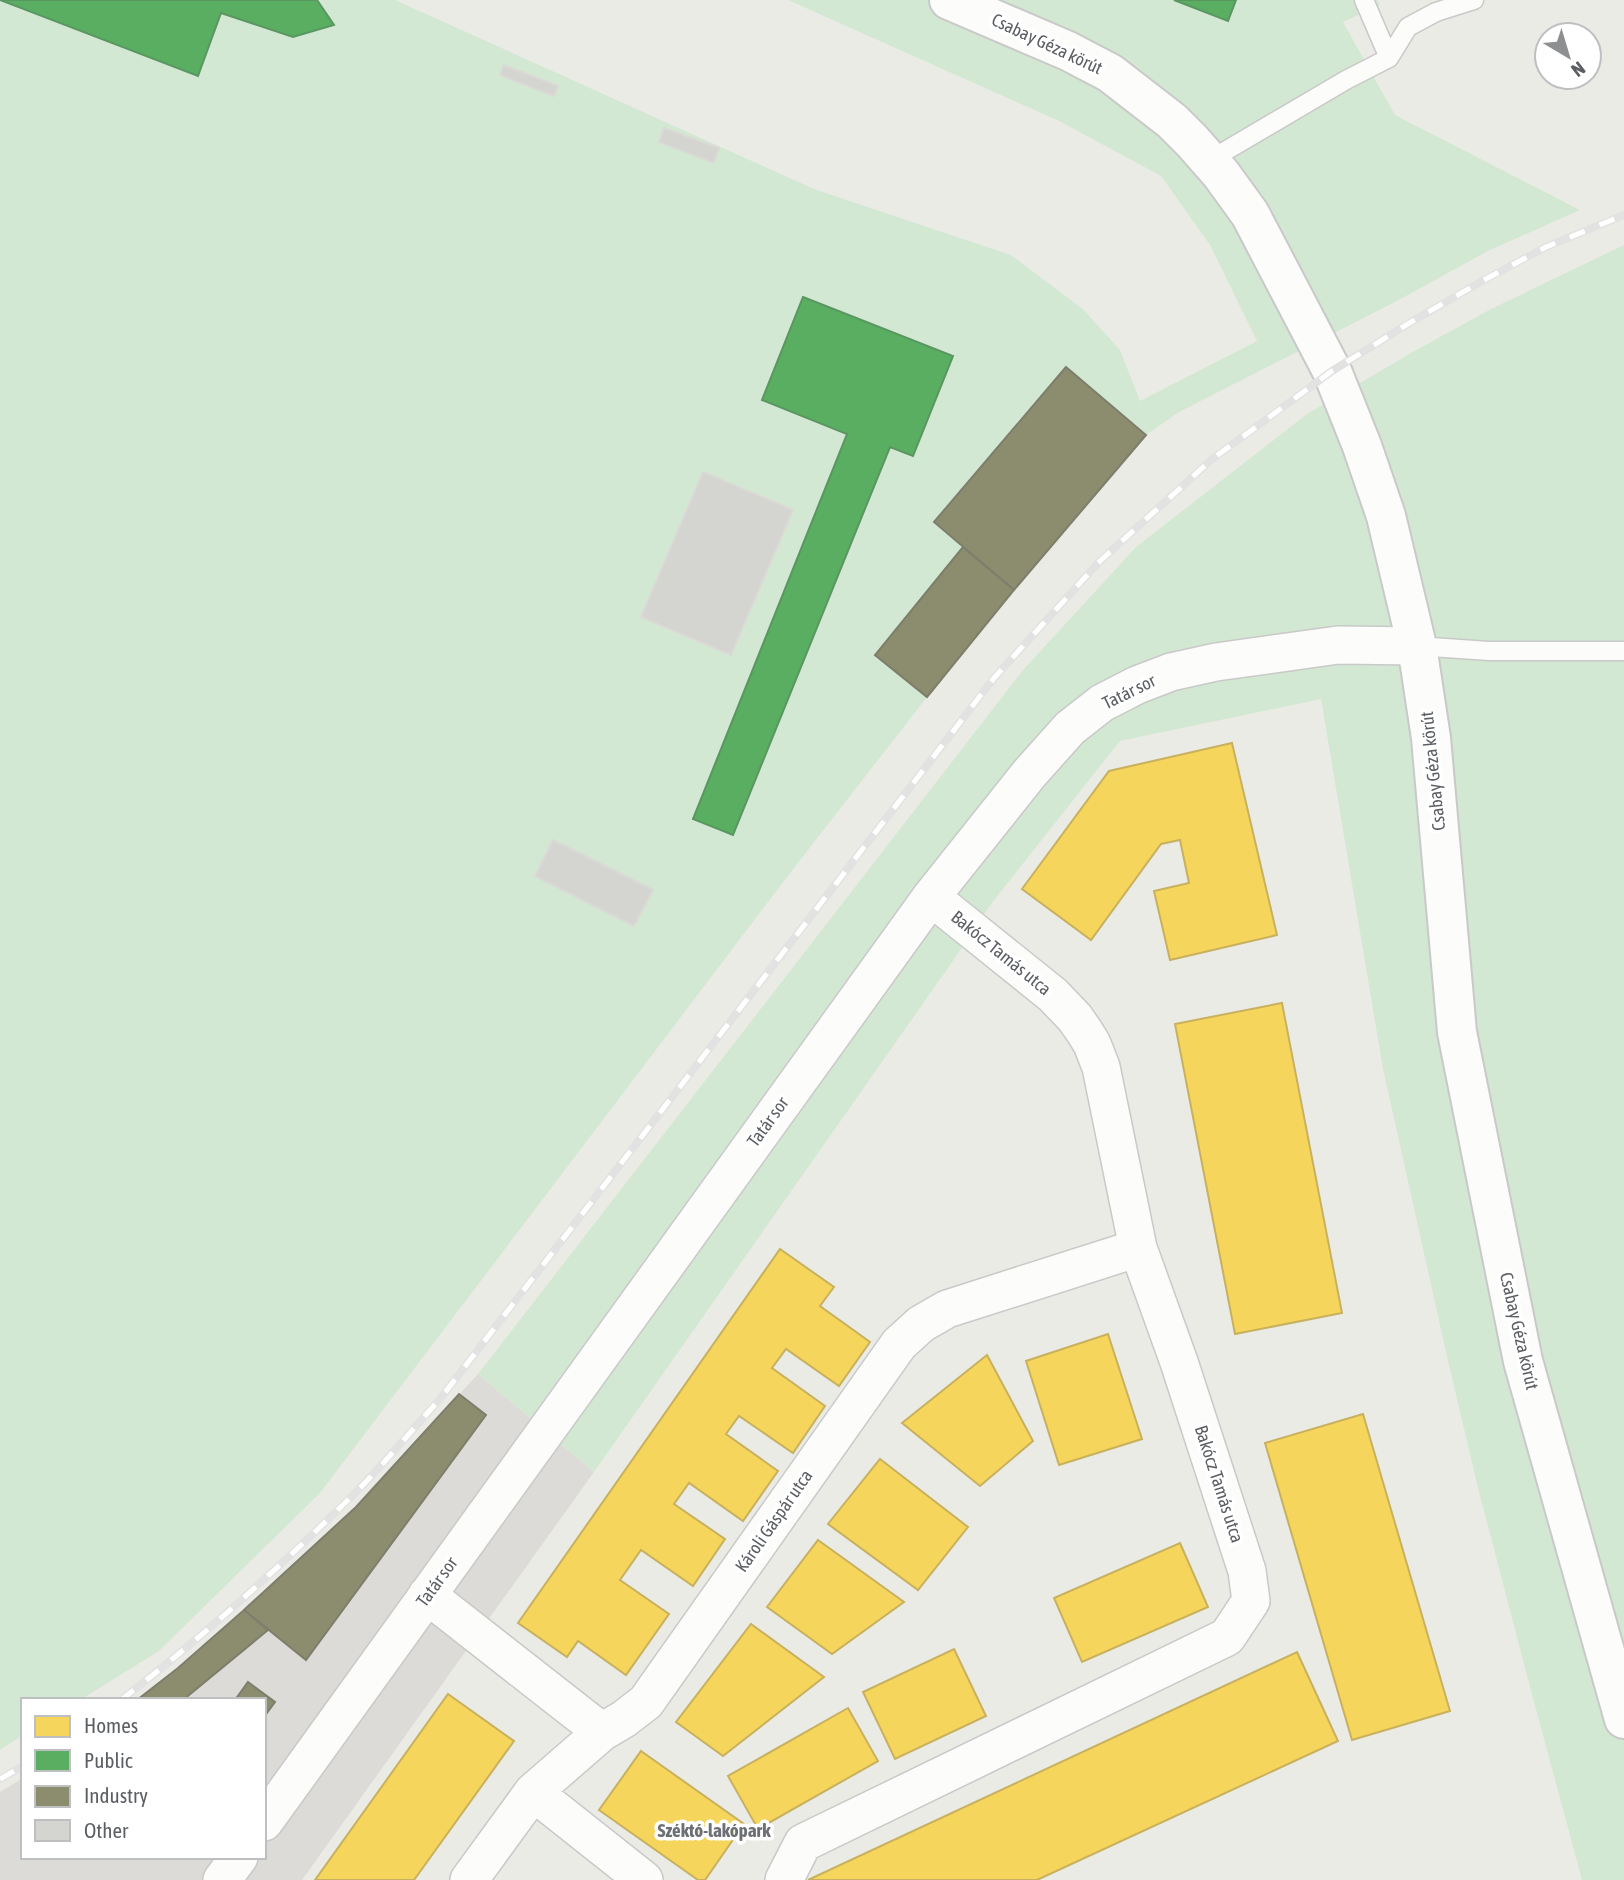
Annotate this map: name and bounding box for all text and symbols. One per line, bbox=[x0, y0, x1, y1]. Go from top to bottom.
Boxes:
street label: Csabay Géza körút bbox=[988, 9, 1106, 78]
north arrow bbox=[1533, 21, 1603, 91]
text: N bbox=[1567, 57, 1590, 82]
street label: Tatár sor bbox=[1099, 669, 1159, 713]
street label: Csabay Géza körút bbox=[1416, 710, 1449, 832]
street label: Bakócz Tamás utca bbox=[947, 906, 1055, 999]
street label: Tatár sor bbox=[743, 1092, 793, 1151]
street label: Csabay Géza körút bbox=[1496, 1270, 1543, 1392]
street label: Bakócz Tamás utca bbox=[1191, 1422, 1248, 1545]
street label: Károli Gáspár utca bbox=[731, 1466, 817, 1576]
street label: Tatár sor bbox=[412, 1552, 462, 1611]
legend bbox=[21, 1698, 266, 1859]
text: Homes bbox=[84, 1713, 138, 1737]
text: Public bbox=[84, 1748, 133, 1772]
text: Industry bbox=[84, 1783, 148, 1807]
text: Other bbox=[84, 1818, 129, 1842]
district label: Széktó-lakópark bbox=[657, 1819, 771, 1841]

